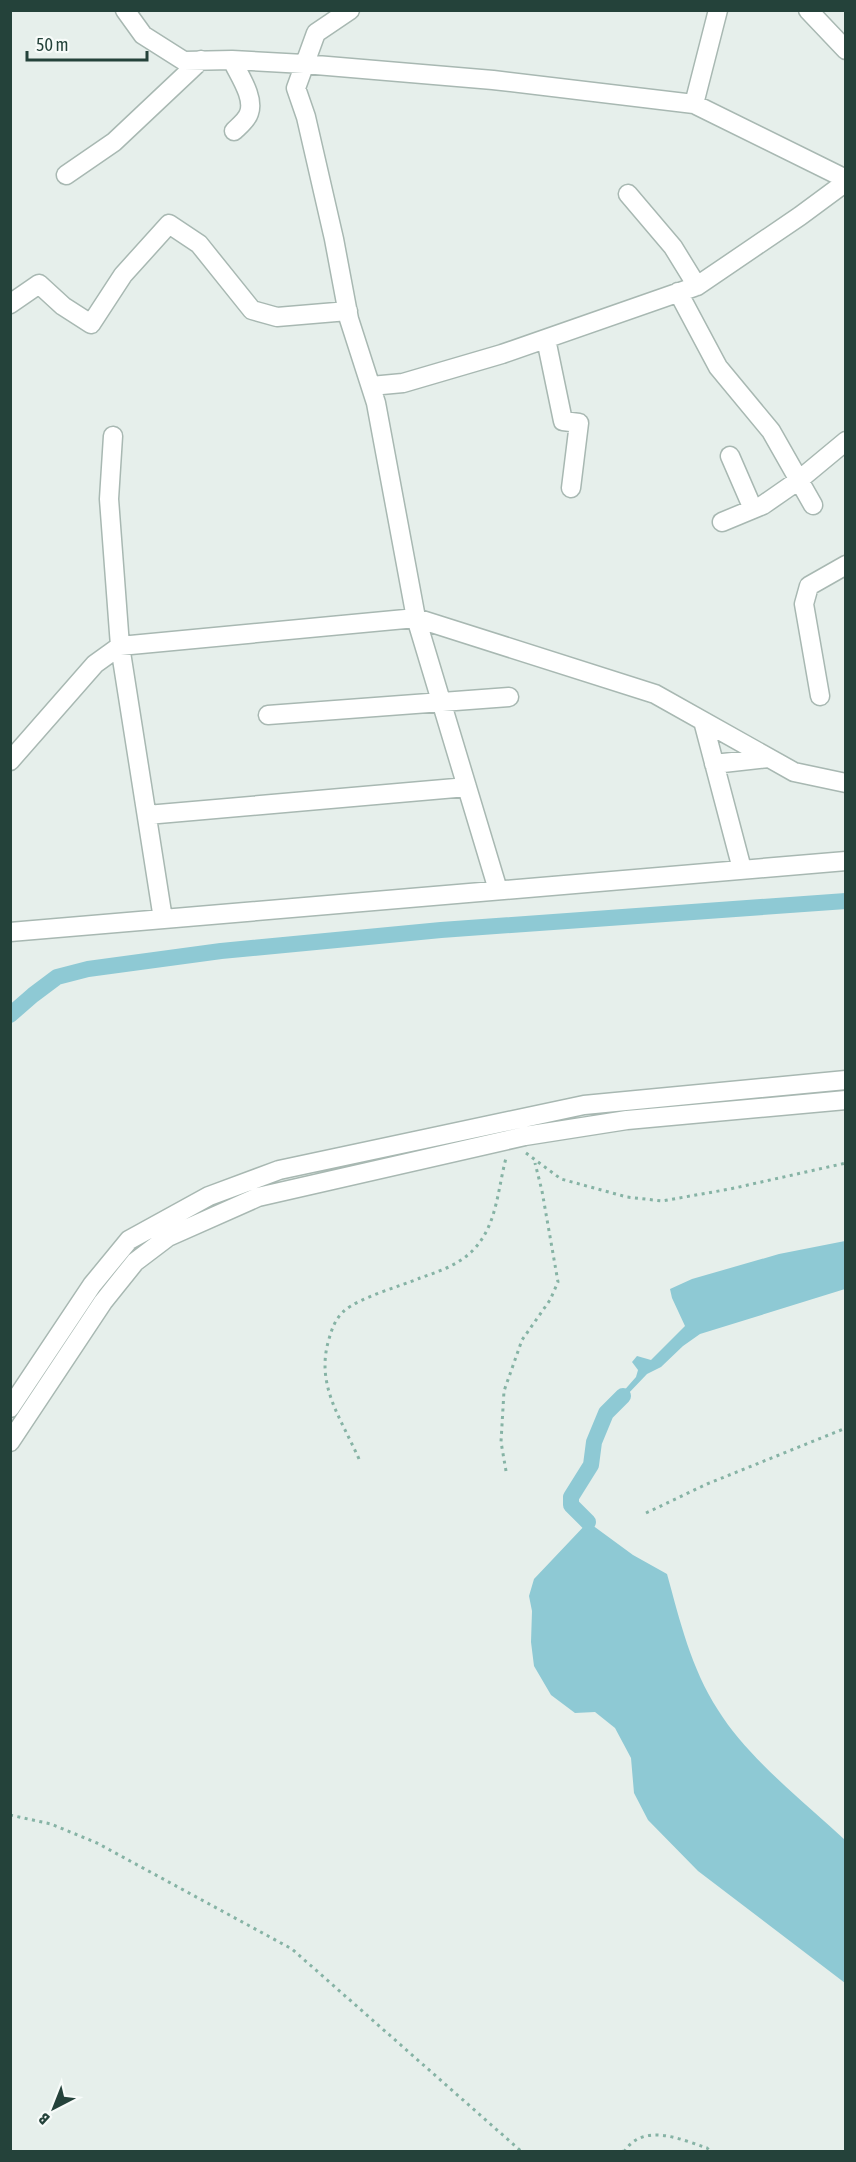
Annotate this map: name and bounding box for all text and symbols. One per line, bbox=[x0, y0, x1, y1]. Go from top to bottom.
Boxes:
scale bar bbox=[27, 24, 147, 62]
text: 50 m bbox=[36, 34, 68, 55]
north arrow bbox=[24, 2078, 84, 2138]
text: B bbox=[35, 2110, 53, 2128]

